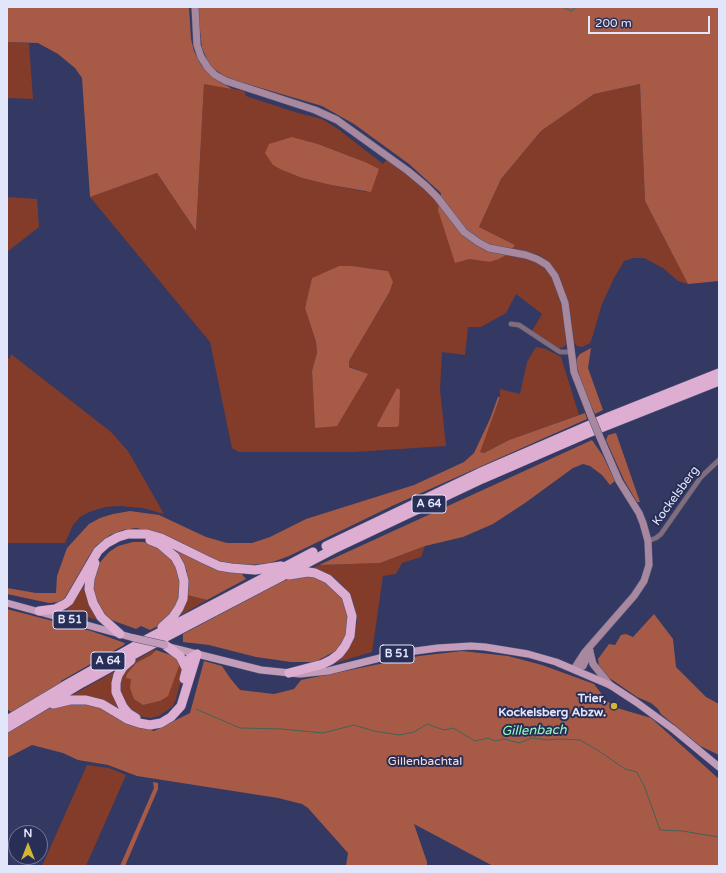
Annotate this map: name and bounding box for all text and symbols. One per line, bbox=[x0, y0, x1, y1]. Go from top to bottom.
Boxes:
scale bar bbox=[590, 8, 712, 34]
text: 200 m bbox=[595, 16, 632, 30]
street label: Kockelsberg bbox=[650, 463, 702, 529]
road number: A 64 bbox=[412, 495, 446, 513]
road number: B 51 bbox=[53, 611, 87, 629]
road number: B 51 bbox=[380, 645, 414, 663]
road number: A 64 bbox=[91, 652, 125, 670]
place label: Trier, Kockelsberg Abzw. bbox=[498, 692, 606, 720]
marker: Trier, Kockelsberg Abzw. bbox=[609, 701, 619, 711]
water label: Gillenbach bbox=[501, 723, 567, 739]
park label: Gillenbachtal bbox=[388, 755, 462, 769]
north arrow bbox=[8, 825, 48, 865]
text: N bbox=[24, 827, 32, 840]

